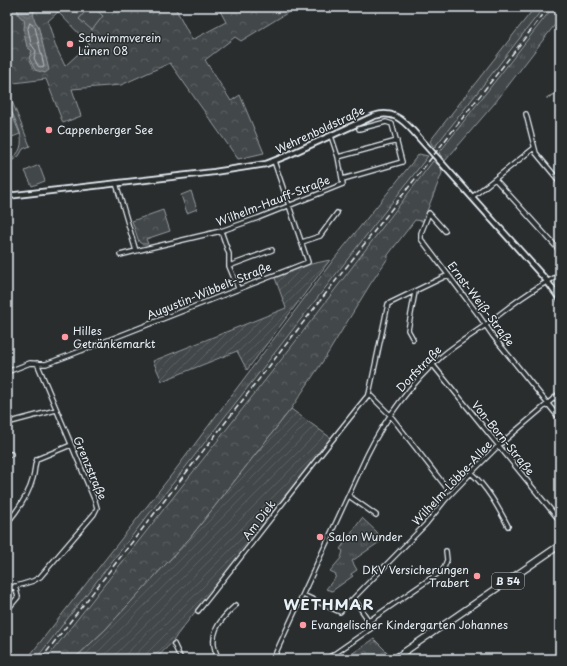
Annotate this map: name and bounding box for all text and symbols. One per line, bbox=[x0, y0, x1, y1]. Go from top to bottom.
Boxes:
place label: Schwimmverein Lünen 08 bbox=[78, 29, 161, 59]
marker: Schwimmverein Lünen 08 bbox=[65, 39, 75, 49]
street label: Wehrenboldstraße bbox=[272, 101, 367, 158]
place label: Cappenberger See bbox=[57, 121, 153, 138]
marker: Cappenberger See bbox=[44, 125, 54, 135]
street label: Wilhelm-Hauff-Straße bbox=[213, 171, 332, 230]
street label: Augustin-Wibbelt-Straße bbox=[144, 258, 274, 323]
street label: Ernst-Weiß-Straße bbox=[444, 258, 519, 350]
place label: Hilles Getränkemarkt bbox=[73, 322, 156, 352]
marker: Hilles Getränkemarkt bbox=[60, 332, 70, 342]
street label: Dorfstraße bbox=[392, 341, 445, 396]
street label: Von-Born-Straße bbox=[468, 397, 539, 479]
street label: Grenzstraße bbox=[69, 433, 112, 502]
street label: Wilhelm-Löbbe-Allee bbox=[408, 436, 496, 529]
street label: Am Diek bbox=[238, 496, 279, 543]
place label: Salon Wunder bbox=[328, 528, 402, 545]
marker: Salon Wunder bbox=[315, 532, 325, 542]
place label: DKV Versicherungen Trabert bbox=[362, 561, 469, 591]
marker: DKV Versicherungen Trabert bbox=[472, 571, 482, 581]
road number: B 54 bbox=[492, 573, 524, 589]
district label: WETHMAR bbox=[284, 592, 374, 615]
place label: Evangelischer Kindergarten Johannes bbox=[311, 616, 508, 633]
marker: Evangelischer Kindergarten Johannes bbox=[298, 620, 308, 630]

